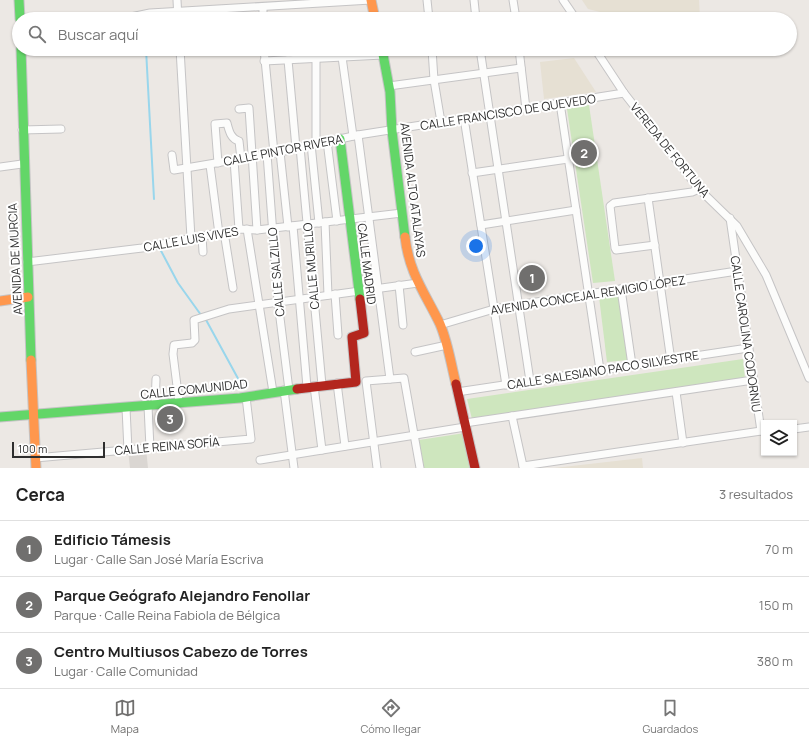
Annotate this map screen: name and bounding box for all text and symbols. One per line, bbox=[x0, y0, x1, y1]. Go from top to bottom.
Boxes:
search box bbox=[12, 12, 797, 56]
icon: search bbox=[26, 23, 48, 45]
text: Buscar aquí bbox=[58, 24, 139, 45]
street label: CALLE FRANCISCO DE QUEVEDO bbox=[419, 90, 597, 134]
street label: VEREDA DE FORTUNA bbox=[626, 99, 714, 201]
street label: AVENIDA ALTO ATALAYAS bbox=[396, 122, 430, 258]
street label: CALLE PINTOR RIVERA bbox=[222, 130, 344, 170]
pin: 2 bbox=[571, 138, 597, 168]
street label: AVENIDA DE MURCIA bbox=[4, 202, 26, 315]
street label: CALLE LUIS VIVES bbox=[142, 222, 240, 256]
street label: CALLE MURILLO bbox=[299, 222, 323, 310]
street label: CALLE MADRID bbox=[354, 222, 380, 306]
street label: CALLE SALZILLO bbox=[264, 226, 288, 317]
your location bbox=[466, 236, 486, 256]
street label: CALLE CAROLINA CODORNIU bbox=[727, 255, 765, 413]
pin: 1 bbox=[519, 263, 545, 293]
street label: AVENIDA CONCEJAL REMIGIO LÓPEZ bbox=[489, 271, 687, 319]
street label: CALLE SALESIANO PACO SILVESTRE bbox=[506, 346, 700, 394]
street label: CALLE COMUNIDAD bbox=[140, 375, 248, 403]
pin: 3 bbox=[157, 404, 183, 434]
map controls bbox=[761, 420, 797, 456]
button: layers bbox=[761, 420, 797, 456]
street label: CALLE REINA SOFÍA bbox=[114, 433, 221, 459]
scale bar bbox=[12, 440, 105, 459]
text: 100 m bbox=[18, 441, 47, 456]
text: Cerca bbox=[16, 483, 65, 506]
text: 3 resultados bbox=[719, 485, 793, 503]
text: Edificio Támesis bbox=[54, 529, 171, 550]
text: 1 bbox=[26, 540, 32, 558]
text: 70 m bbox=[765, 540, 793, 558]
text: Lugar · Calle San José María Escriva bbox=[54, 550, 263, 568]
text: Parque Geógrafo Alejandro Fenollar bbox=[54, 585, 310, 606]
text: 2 bbox=[25, 596, 33, 614]
text: 150 m bbox=[759, 596, 793, 614]
text: Parque · Calle Reina Fabiola de Bélgica bbox=[54, 606, 280, 624]
text: Centro Multiusos Cabezo de Torres bbox=[54, 641, 308, 662]
text: 3 bbox=[25, 652, 33, 670]
text: 380 m bbox=[757, 652, 793, 670]
text: Lugar · Calle Comunidad bbox=[54, 662, 198, 680]
tab: Mapa bbox=[111, 697, 139, 736]
tab: Cómo llegar bbox=[360, 697, 421, 736]
tab: Guardados bbox=[643, 697, 698, 736]

